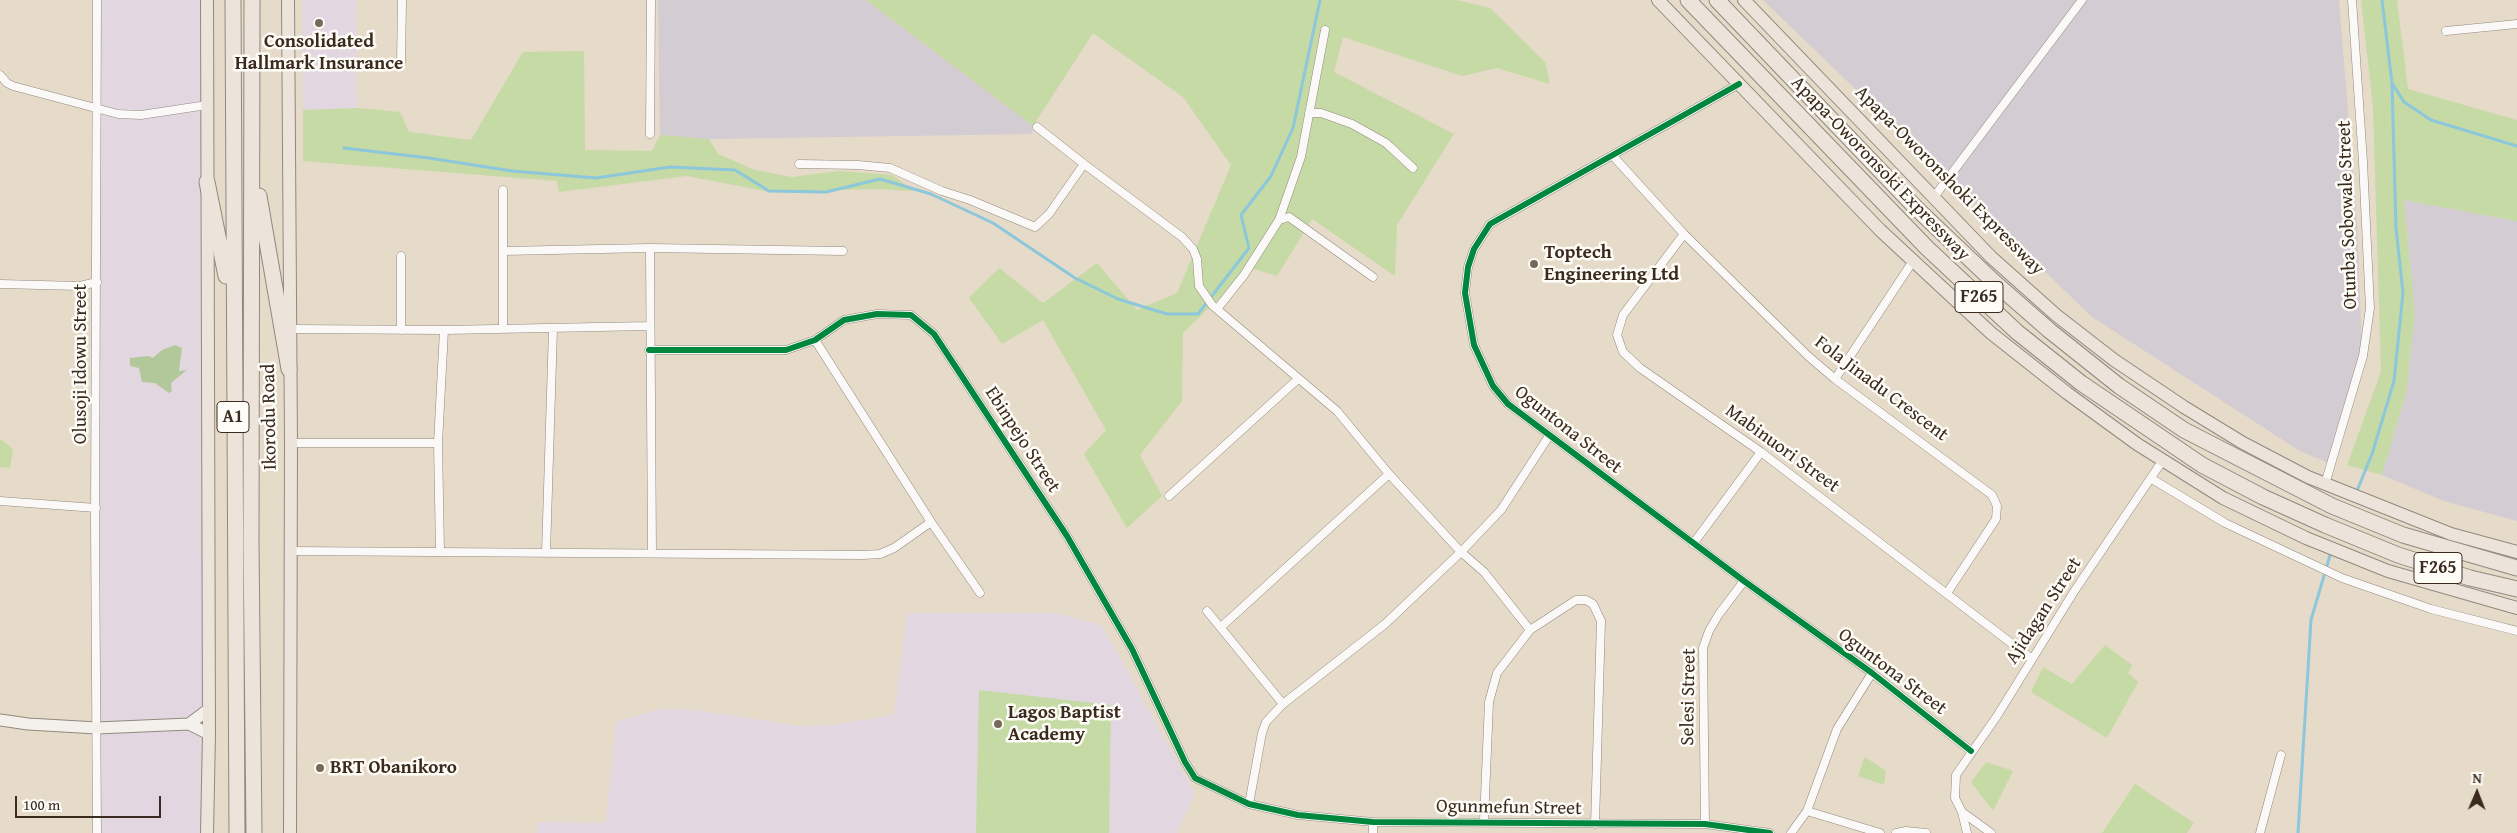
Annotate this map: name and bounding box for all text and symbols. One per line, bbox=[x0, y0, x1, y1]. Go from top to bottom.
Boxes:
marker: Consolidated Hallmark Insurance bbox=[313, 17, 325, 29]
place label: Consolidated Hallmark Insurance bbox=[235, 31, 403, 75]
street label: Apapa-Oworonsoki Expressway bbox=[1786, 72, 1974, 266]
street label: Apapa-Oworonshoki Expressway bbox=[1849, 81, 2049, 281]
street label: Otunba Sobowale Street bbox=[2333, 120, 2363, 310]
place label: Toptech Engineering Ltd bbox=[1544, 242, 1679, 286]
marker: Toptech Engineering Ltd bbox=[1528, 258, 1540, 270]
road number: F265 bbox=[1955, 282, 2003, 312]
street label: Olusoji Idowu Street bbox=[70, 284, 92, 444]
street label: Fola Jinadu Crescent bbox=[1810, 331, 1952, 447]
street label: Ikorodu Road bbox=[258, 364, 282, 470]
street label: Oguntona Street bbox=[1510, 381, 1626, 479]
street label: Ebinpejo Street bbox=[979, 383, 1065, 497]
street label: Mabinuori Street bbox=[1720, 400, 1844, 498]
road number: A1 bbox=[217, 402, 249, 432]
road number: F265 bbox=[2414, 552, 2462, 584]
street label: Ajidagan Street bbox=[2001, 553, 2087, 669]
street label: Oguntona Street bbox=[1833, 624, 1951, 720]
street label: Selesi Street bbox=[1677, 648, 1701, 746]
place label: Lagos Baptist Academy bbox=[1008, 702, 1121, 746]
marker: Lagos Baptist Academy bbox=[992, 718, 1004, 730]
place label: BRT Obanikoro bbox=[330, 757, 457, 779]
marker: BRT Obanikoro bbox=[314, 762, 326, 774]
north arrow bbox=[2452, 768, 2502, 818]
text: N bbox=[2472, 768, 2482, 788]
scale bar bbox=[18, 786, 164, 818]
text: 100 m bbox=[23, 794, 60, 815]
street label: Ogunmefun Street bbox=[1436, 795, 1582, 821]

